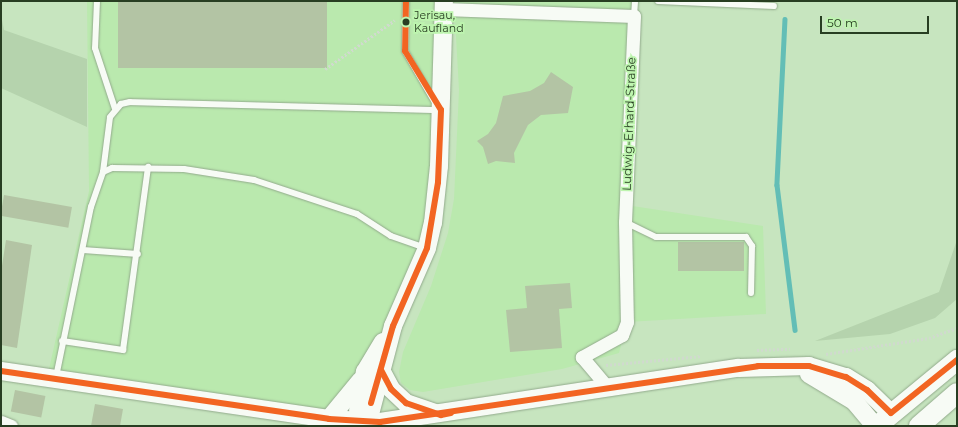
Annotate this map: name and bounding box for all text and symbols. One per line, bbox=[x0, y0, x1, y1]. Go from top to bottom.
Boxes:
scale bar bbox=[822, 8, 931, 34]
place label: Jerisau, Kaufland bbox=[414, 9, 464, 35]
text: 50 m bbox=[827, 15, 858, 30]
marker: Jerisau, Kaufland bbox=[401, 17, 411, 27]
street label: Ludwig-Erhard-Straße bbox=[619, 57, 639, 191]

